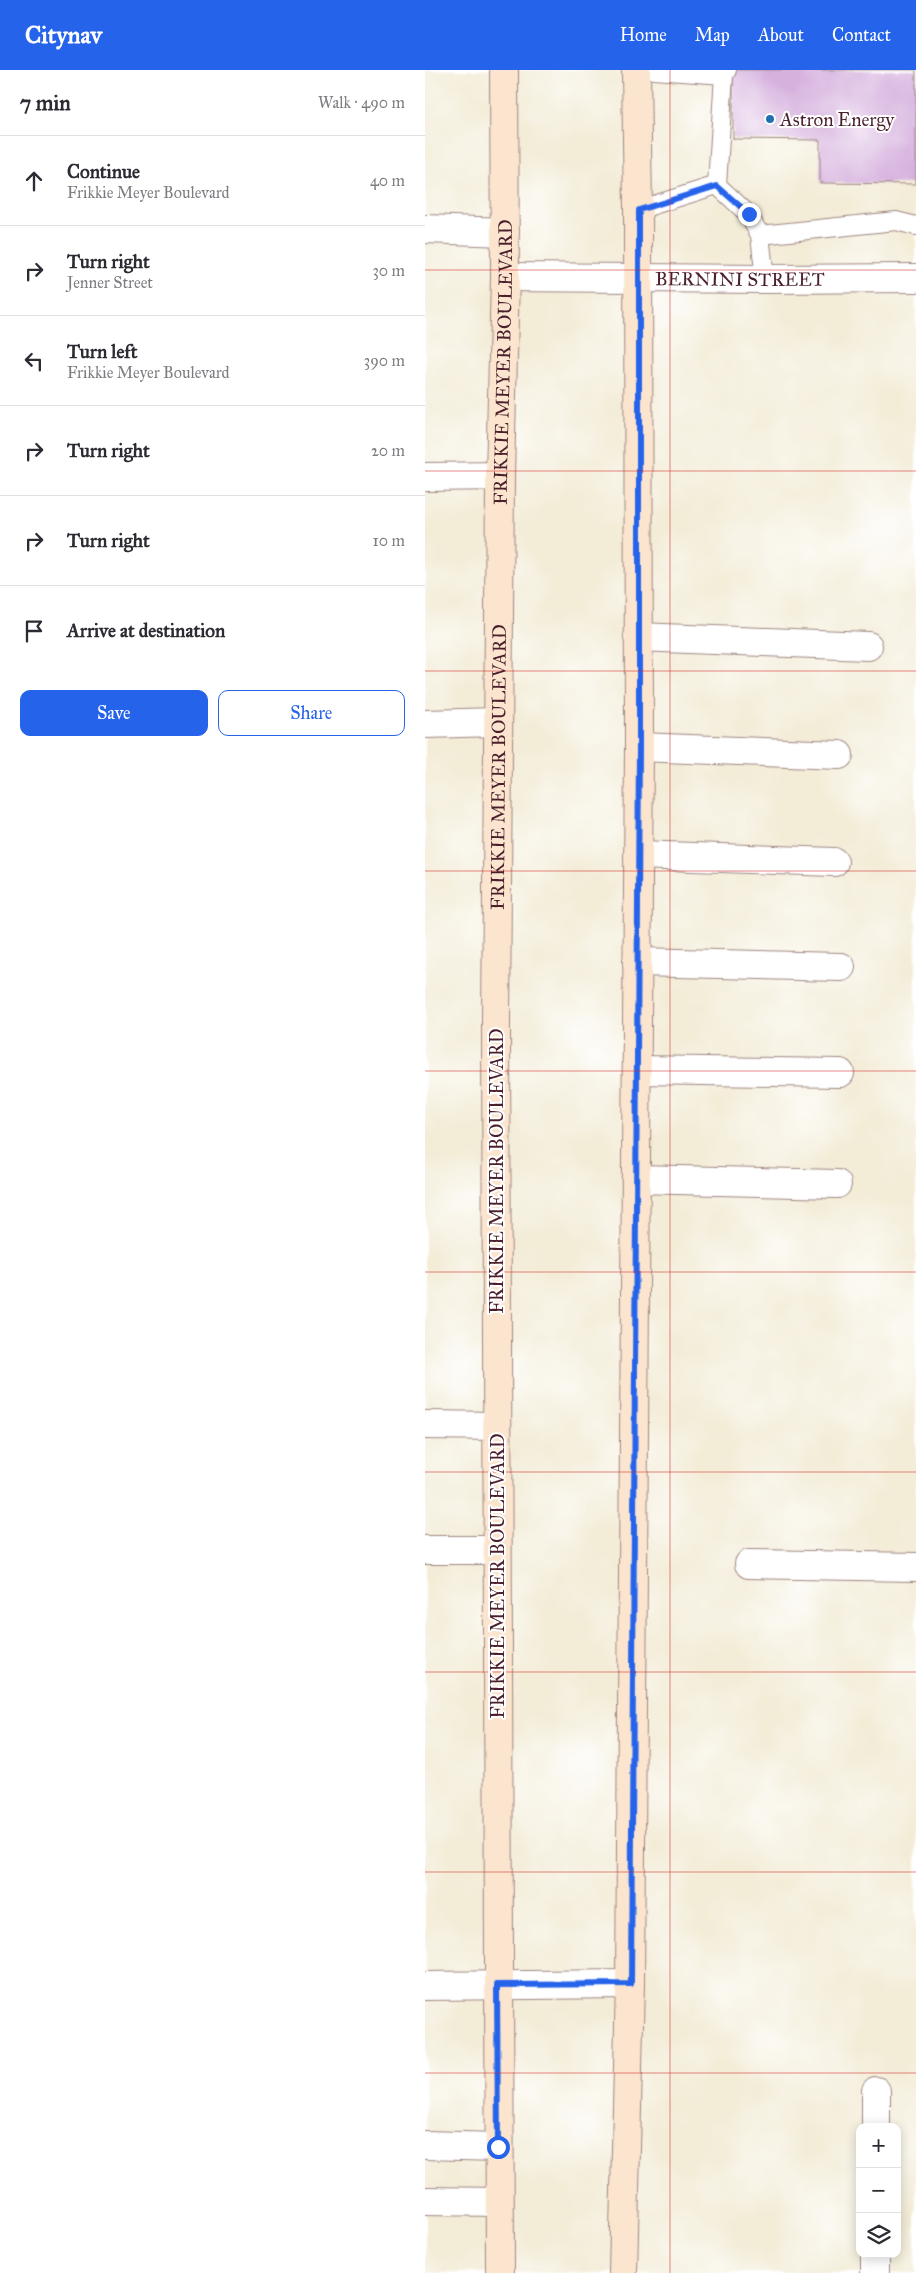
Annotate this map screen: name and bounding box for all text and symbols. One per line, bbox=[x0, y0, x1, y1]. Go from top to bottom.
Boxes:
text: Citynav bbox=[25, 20, 102, 50]
text: Home bbox=[620, 24, 667, 46]
text: Map bbox=[695, 24, 730, 46]
text: About bbox=[758, 24, 804, 46]
text: Contact bbox=[832, 24, 891, 46]
text: 7 min bbox=[20, 90, 71, 116]
text: Walk · 490 m bbox=[318, 93, 405, 112]
place label: Astron Energy bbox=[779, 108, 895, 132]
marker: Astron Energy bbox=[764, 113, 776, 125]
text: Continue bbox=[67, 160, 140, 183]
icon: ahead bbox=[20, 167, 48, 195]
text: 40 m bbox=[370, 171, 405, 190]
text: Frikkie Meyer Boulevard bbox=[67, 183, 230, 202]
route end bbox=[738, 203, 761, 226]
street label: FRIKKIE MEYER BOULEVARD bbox=[488, 219, 517, 505]
text: Turn right bbox=[67, 250, 150, 273]
icon: right bbox=[20, 257, 48, 285]
text: 30 m bbox=[372, 261, 405, 280]
street label: BERNINI STREET bbox=[655, 267, 825, 291]
text: Jenner Street bbox=[67, 273, 153, 292]
text: Turn left bbox=[67, 340, 137, 363]
icon: left bbox=[20, 347, 48, 375]
text: 390 m bbox=[364, 351, 405, 370]
text: Frikkie Meyer Boulevard bbox=[67, 363, 230, 382]
icon: right bbox=[20, 437, 48, 465]
text: Turn right bbox=[67, 439, 150, 462]
text: 20 m bbox=[371, 441, 405, 460]
icon: right bbox=[20, 527, 48, 555]
text: Turn right bbox=[67, 529, 150, 552]
text: 10 m bbox=[373, 531, 405, 550]
icon: arrive bbox=[20, 617, 48, 645]
text: Arrive at destination bbox=[67, 619, 225, 642]
street label: FRIKKIE MEYER BOULEVARD bbox=[485, 624, 510, 910]
button: Save bbox=[20, 690, 208, 736]
button: Share bbox=[218, 690, 405, 736]
street label: FRIKKIE MEYER BOULEVARD bbox=[485, 1028, 508, 1314]
street label: FRIKKIE MEYER BOULEVARD bbox=[486, 1433, 509, 1719]
map controls bbox=[856, 2123, 901, 2258]
button: + bbox=[856, 2123, 901, 2168]
route start bbox=[487, 2136, 510, 2159]
button: − bbox=[856, 2168, 901, 2213]
button: layers bbox=[856, 2213, 901, 2258]

